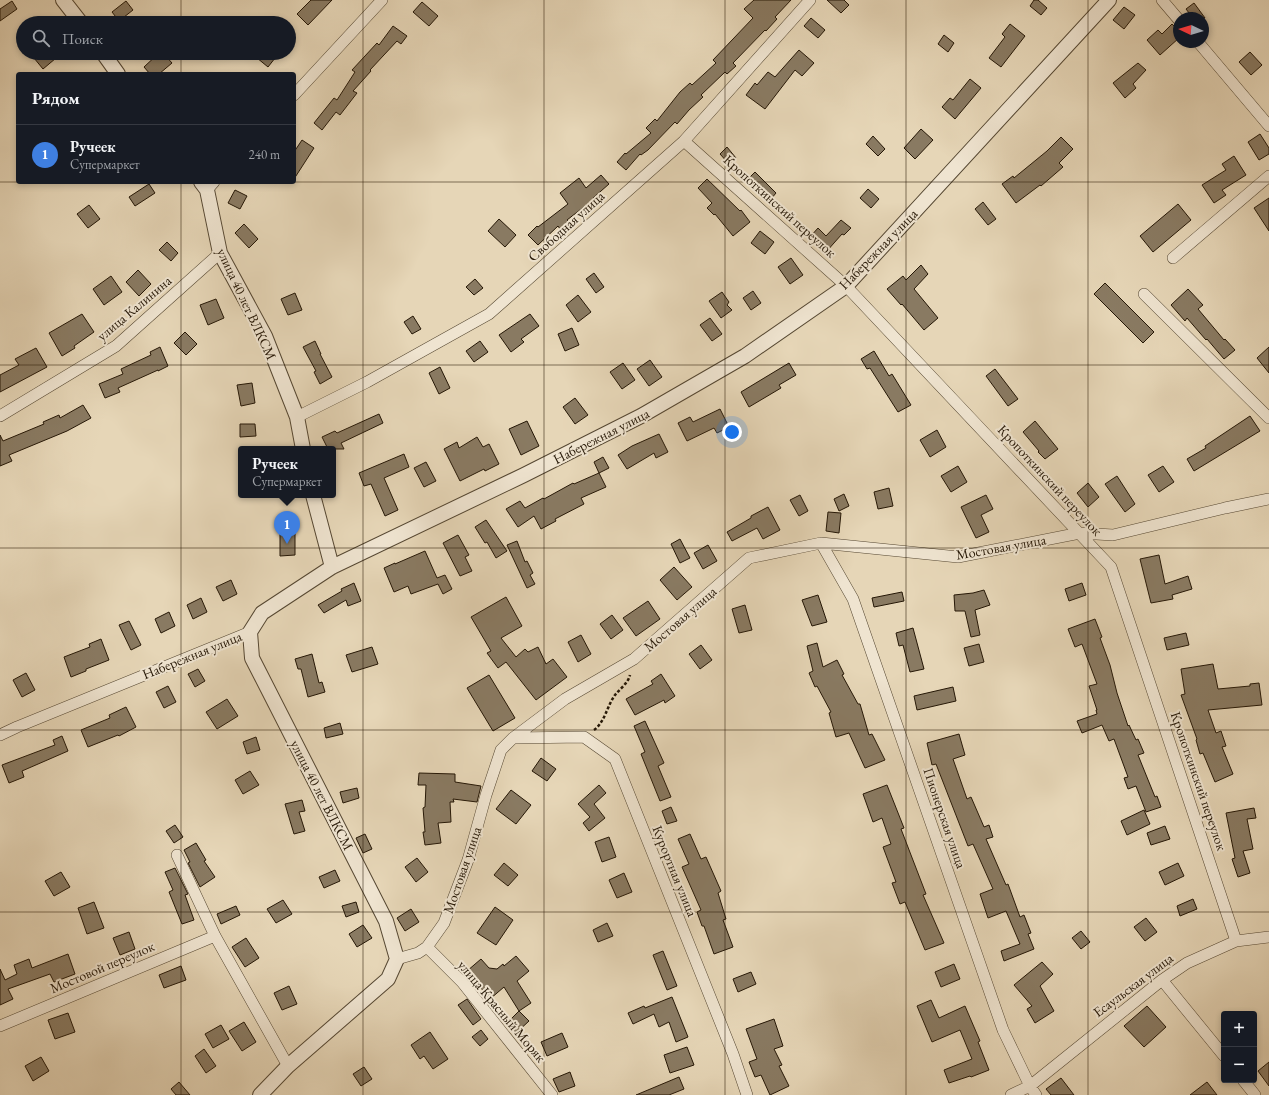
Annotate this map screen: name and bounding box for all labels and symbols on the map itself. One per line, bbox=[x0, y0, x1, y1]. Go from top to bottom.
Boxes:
north arrow bbox=[1173, 12, 1209, 48]
street label: Кропоткинский переулок bbox=[720, 151, 840, 262]
street label: Свободная улица bbox=[524, 187, 608, 265]
street label: Набережная улица bbox=[835, 204, 921, 293]
street label: улица 40 лет ВЛКСМ bbox=[213, 245, 281, 363]
street label: улица Калинина bbox=[93, 271, 175, 344]
street label: Набережная улица bbox=[550, 404, 653, 468]
street label: Кропоткинский переулок bbox=[994, 421, 1106, 540]
your location bbox=[722, 422, 742, 442]
pin: 1 bbox=[274, 511, 300, 544]
street label: Мостовая улица bbox=[955, 530, 1048, 564]
street label: Мостовая улица bbox=[640, 582, 721, 656]
street label: Набережная улица bbox=[140, 627, 245, 683]
street label: Кропоткинский переулок bbox=[1167, 709, 1231, 853]
street label: улица 40 лет ВЛКСМ bbox=[286, 737, 358, 854]
street label: Пионерская улица bbox=[919, 765, 971, 871]
street label: Курортная улица bbox=[649, 823, 702, 920]
street label: Мостовая улица bbox=[439, 824, 485, 916]
street label: Мостовой переулок bbox=[47, 937, 157, 997]
street label: Есаульская улица bbox=[1089, 949, 1177, 1021]
street label: улица Красный Моряк bbox=[454, 956, 550, 1066]

